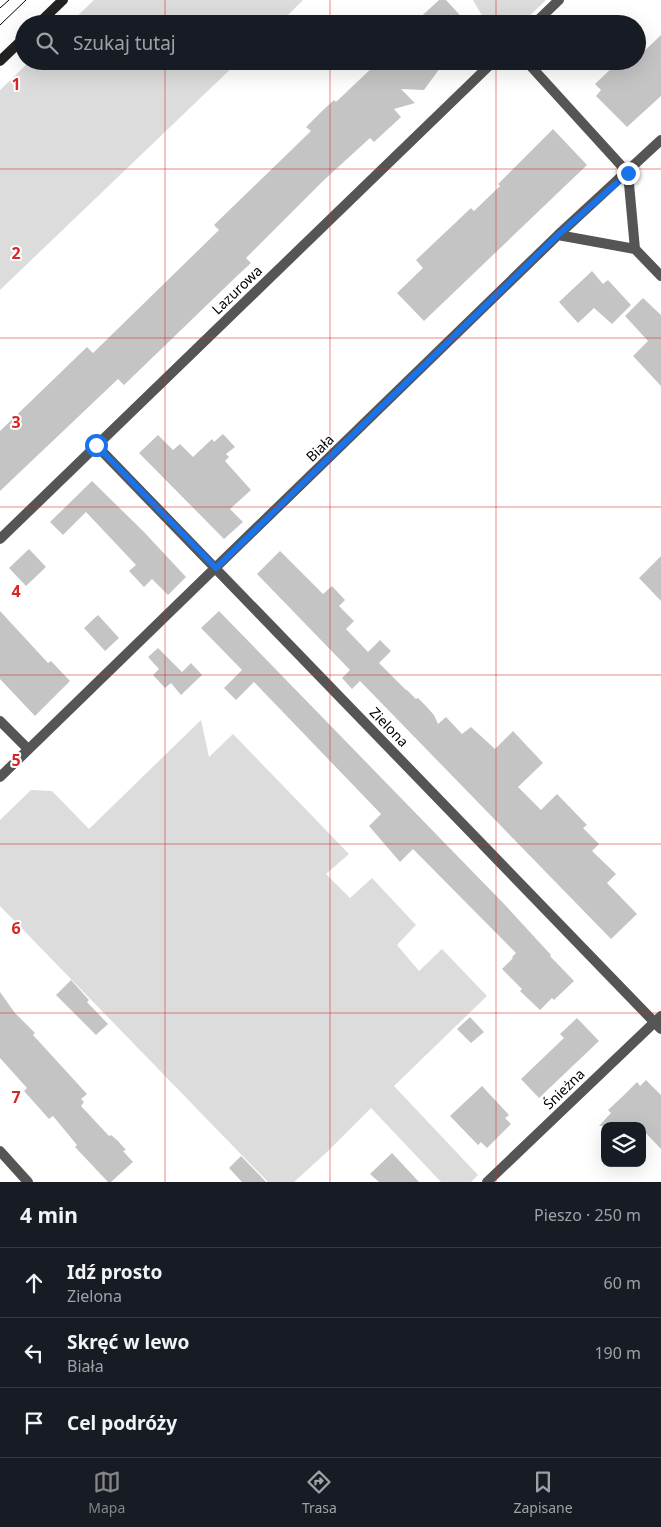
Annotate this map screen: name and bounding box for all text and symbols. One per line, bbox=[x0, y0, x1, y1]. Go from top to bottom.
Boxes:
search box bbox=[15, 15, 646, 70]
icon: search bbox=[33, 29, 61, 57]
text: Szukaj tutaj bbox=[73, 30, 176, 56]
text: 1 bbox=[11, 73, 21, 95]
route end bbox=[617, 162, 640, 185]
text: 2 bbox=[11, 242, 21, 264]
street label: Lazurowa bbox=[207, 261, 266, 318]
text: 3 bbox=[11, 411, 21, 433]
street label: Biała bbox=[302, 430, 338, 466]
route start bbox=[85, 434, 108, 457]
text: 4 bbox=[11, 580, 21, 602]
street label: Zielona bbox=[366, 703, 413, 751]
text: 5 bbox=[11, 749, 21, 771]
text: 6 bbox=[11, 917, 21, 939]
street label: Śnieżna bbox=[539, 1064, 589, 1113]
text: 7 bbox=[11, 1086, 21, 1108]
map controls bbox=[601, 1122, 646, 1167]
button: layers bbox=[601, 1122, 646, 1167]
text: 4 min bbox=[20, 1201, 78, 1229]
text: Pieszo · 250 m bbox=[534, 1204, 641, 1226]
text: Idź prosto bbox=[67, 1259, 162, 1285]
icon: ahead bbox=[20, 1269, 48, 1297]
text: 60 m bbox=[604, 1272, 641, 1294]
text: Zielona bbox=[67, 1285, 122, 1307]
text: Skręć w lewo bbox=[67, 1329, 189, 1355]
icon: left bbox=[20, 1339, 48, 1367]
text: 190 m bbox=[594, 1342, 641, 1364]
text: Biała bbox=[67, 1355, 104, 1377]
icon: arrive bbox=[20, 1409, 48, 1437]
text: Cel podróży bbox=[67, 1410, 177, 1436]
tab: Mapa bbox=[88, 1468, 125, 1517]
tab: Trasa bbox=[302, 1468, 337, 1517]
tab: Zapisane bbox=[513, 1468, 573, 1517]

